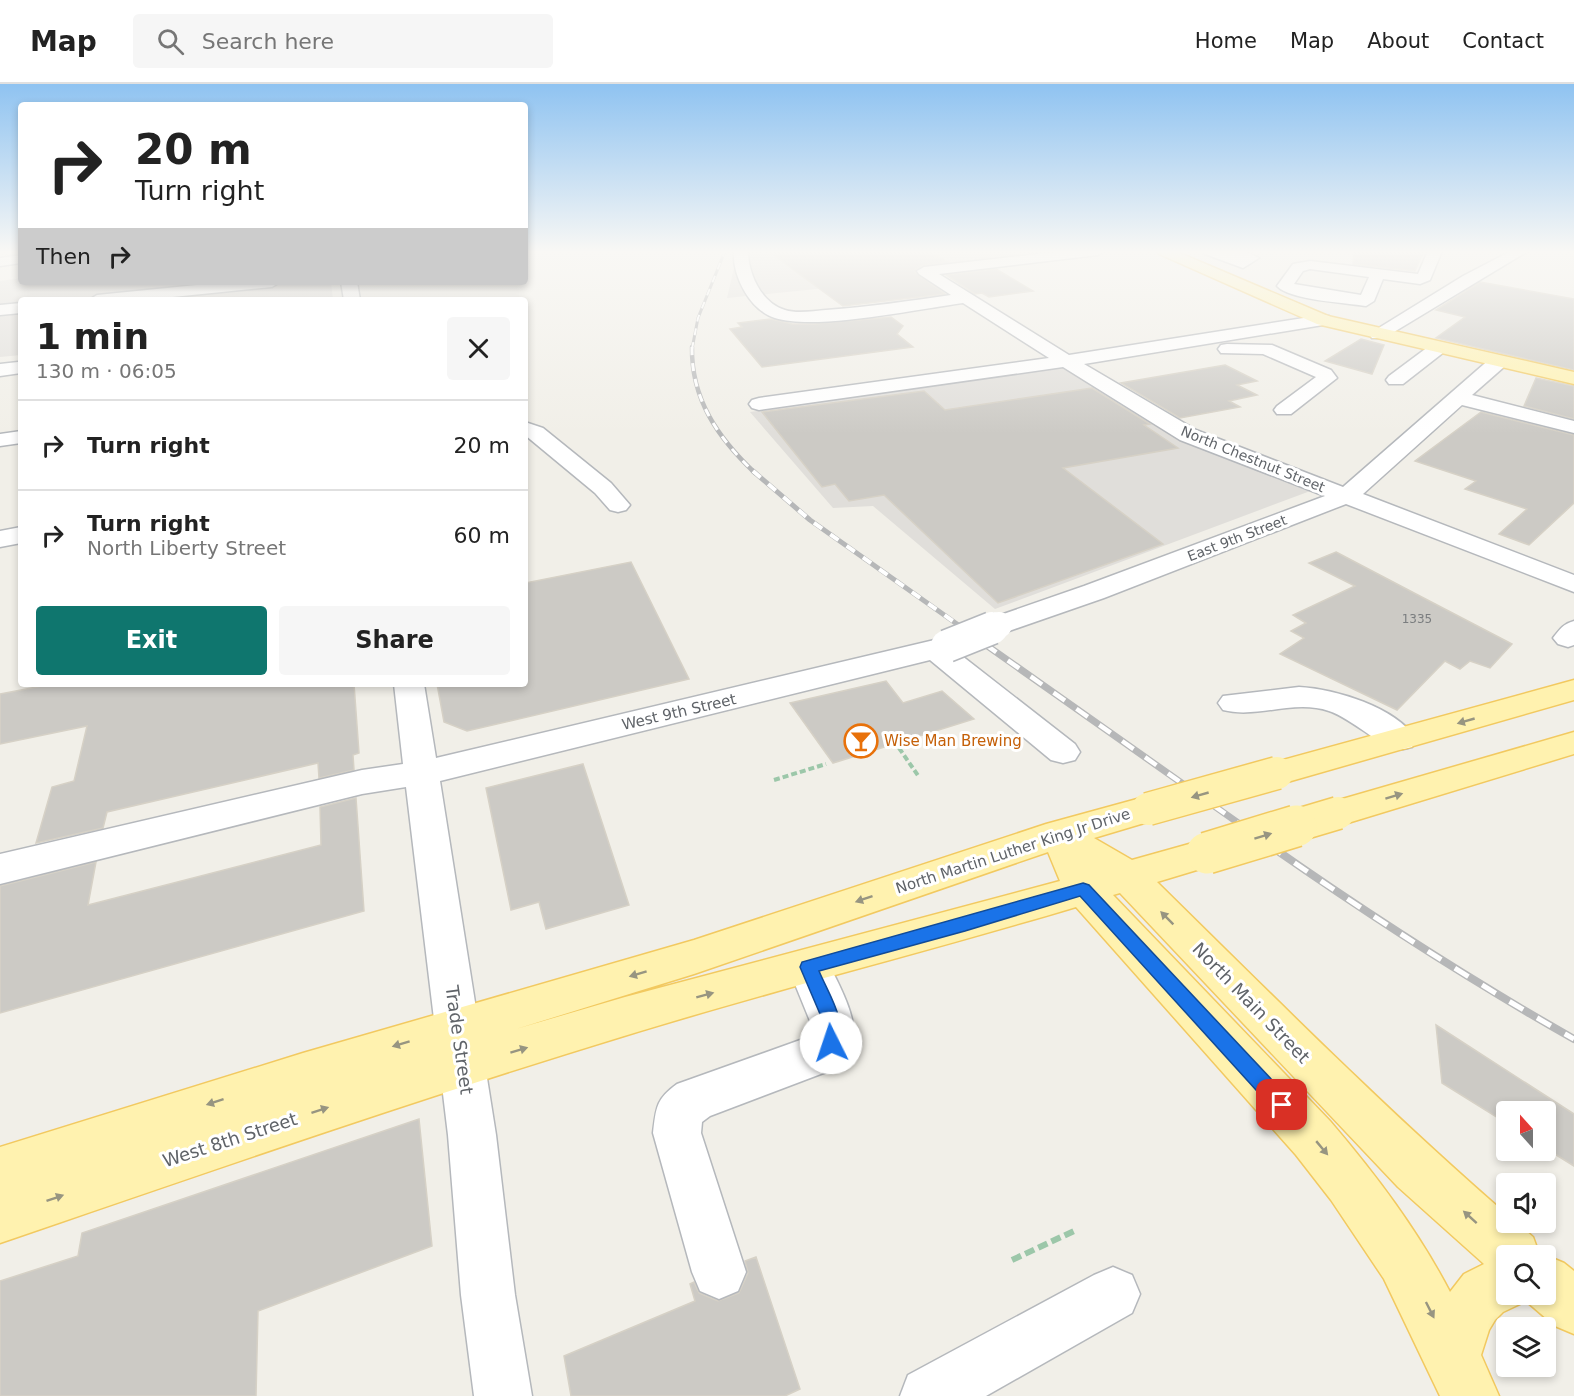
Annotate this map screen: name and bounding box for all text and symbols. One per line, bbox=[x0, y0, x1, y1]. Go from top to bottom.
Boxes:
search box bbox=[133, 14, 553, 68]
text: Map bbox=[30, 25, 97, 58]
icon: search bbox=[154, 25, 187, 58]
text: Search here bbox=[202, 29, 334, 54]
text: Home bbox=[1195, 29, 1257, 53]
text: Map bbox=[1290, 29, 1334, 53]
text: About bbox=[1367, 29, 1429, 53]
text: Contact bbox=[1462, 29, 1544, 53]
text: 20 m bbox=[135, 125, 252, 174]
icon: right bbox=[36, 126, 114, 204]
text: Turn right bbox=[135, 175, 264, 206]
icon: right bbox=[103, 240, 136, 273]
text: Then bbox=[36, 244, 91, 269]
text: 1 min bbox=[36, 316, 149, 357]
button: close bbox=[447, 317, 510, 380]
text: 130 m · 06:05 bbox=[36, 359, 177, 383]
street label: North Chestnut Street bbox=[1179, 423, 1328, 495]
icon: right bbox=[36, 429, 69, 462]
text: Turn right bbox=[87, 433, 210, 458]
text: 20 m bbox=[454, 433, 510, 458]
text: Turn right bbox=[87, 511, 210, 536]
street label: East 9th Street bbox=[1185, 512, 1289, 564]
icon: right bbox=[36, 519, 69, 552]
text: 60 m bbox=[454, 523, 510, 548]
text: North Liberty Street bbox=[87, 536, 286, 560]
button: Exit bbox=[36, 606, 267, 675]
button: Share bbox=[279, 606, 510, 675]
house number: 1335 bbox=[1402, 612, 1432, 626]
street label: West 9th Street bbox=[620, 690, 738, 734]
one-way arrow bbox=[1456, 716, 1475, 726]
bar icon: Wise Man Brewing bbox=[843, 723, 879, 759]
place label: Wise Man Brewing bbox=[884, 732, 1022, 750]
one-way arrow bbox=[1191, 790, 1209, 800]
one-way arrow bbox=[1385, 791, 1403, 800]
street label: North Martin Luther King Jr Drive bbox=[893, 804, 1133, 898]
one-way arrow bbox=[1254, 831, 1272, 840]
one-way arrow bbox=[855, 895, 873, 905]
one-way arrow bbox=[1160, 910, 1174, 925]
street label: North Main Street bbox=[1188, 938, 1314, 1067]
one-way arrow bbox=[629, 970, 647, 979]
street label: Trade Street bbox=[441, 983, 478, 1096]
one-way arrow bbox=[696, 989, 715, 999]
position arrow bbox=[799, 1011, 863, 1075]
one-way arrow bbox=[392, 1040, 410, 1049]
one-way arrow bbox=[510, 1045, 528, 1054]
pin bbox=[1256, 1079, 1307, 1130]
icon: arrive bbox=[1265, 1088, 1298, 1121]
one-way arrow bbox=[206, 1098, 224, 1107]
north arrow bbox=[1496, 1101, 1556, 1161]
map controls bbox=[1496, 1101, 1556, 1377]
one-way arrow bbox=[311, 1105, 329, 1115]
street label: West 8th Street bbox=[160, 1108, 300, 1171]
one-way arrow bbox=[1315, 1140, 1328, 1156]
button: sound bbox=[1496, 1173, 1556, 1233]
one-way arrow bbox=[46, 1193, 64, 1203]
one-way arrow bbox=[1463, 1211, 1478, 1224]
button: search bbox=[1496, 1245, 1556, 1305]
one-way arrow bbox=[1424, 1301, 1434, 1319]
button: layers bbox=[1496, 1317, 1556, 1377]

